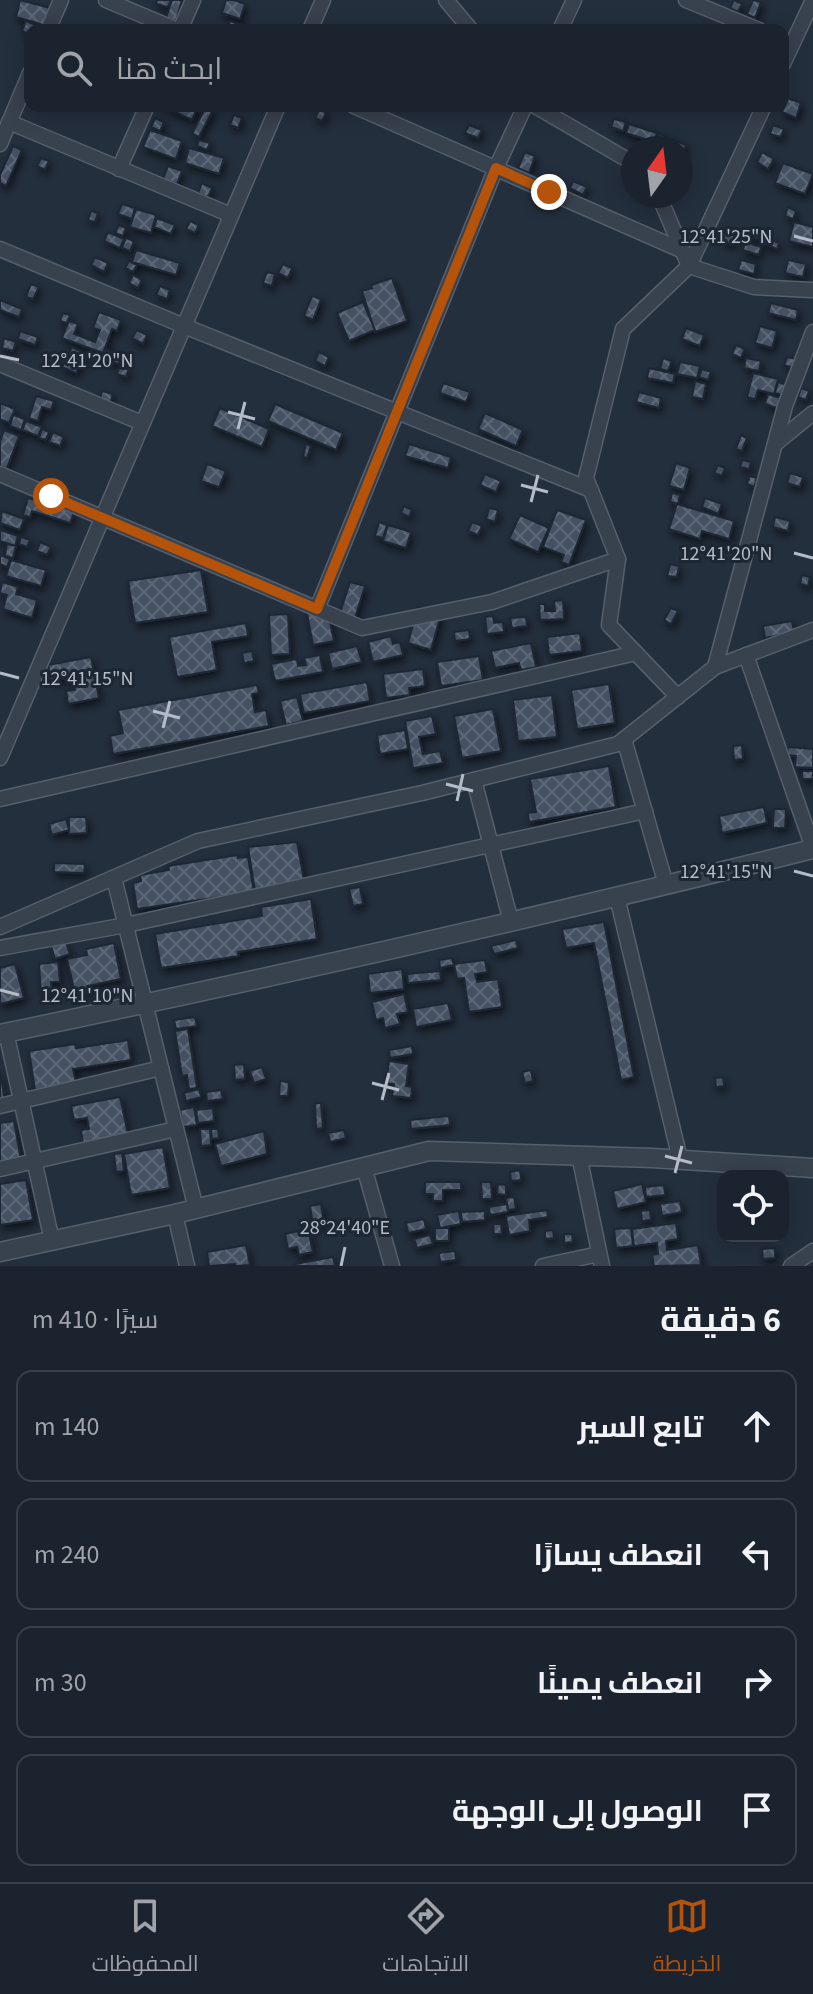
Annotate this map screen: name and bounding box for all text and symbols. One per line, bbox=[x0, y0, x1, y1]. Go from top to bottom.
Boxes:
search box bbox=[24, 24, 789, 112]
icon: search bbox=[52, 46, 96, 90]
text: ابحث هنا bbox=[116, 48, 222, 91]
north arrow bbox=[621, 136, 693, 208]
route end bbox=[531, 174, 567, 210]
text: 12°41'25"N bbox=[680, 223, 772, 251]
text: 12°41'20"N bbox=[41, 347, 133, 375]
route start bbox=[33, 478, 69, 514]
text: 12°41'20"N bbox=[680, 540, 772, 568]
text: 12°41'15"N bbox=[41, 665, 133, 693]
text: 12°41'15"N bbox=[680, 858, 772, 886]
text: 12°41'10"N bbox=[41, 982, 133, 1010]
map controls bbox=[717, 1170, 789, 1242]
button: locate bbox=[717, 1170, 789, 1242]
text: 28°24'40"E bbox=[300, 1214, 390, 1242]
text: 6 دقيقة bbox=[660, 1296, 781, 1345]
text: سيرًا · 410 m bbox=[32, 1301, 158, 1338]
icon: ahead bbox=[735, 1404, 779, 1448]
text: تابع السير bbox=[578, 1406, 703, 1449]
text: 140 m bbox=[34, 1408, 100, 1445]
icon: left bbox=[735, 1532, 779, 1576]
text: انعطف يسارًا bbox=[533, 1534, 703, 1577]
text: 240 m bbox=[34, 1536, 100, 1573]
icon: right bbox=[735, 1660, 779, 1704]
text: انعطف يمينًا bbox=[537, 1662, 703, 1705]
text: 30 m bbox=[34, 1664, 87, 1701]
icon: arrive bbox=[735, 1788, 779, 1832]
text: الوصول إلى الوجهة bbox=[452, 1790, 703, 1833]
tab: المحفوظات bbox=[92, 1894, 199, 1984]
tab: الاتجاهات bbox=[382, 1894, 469, 1984]
tab: الخريطة bbox=[653, 1894, 721, 1984]

